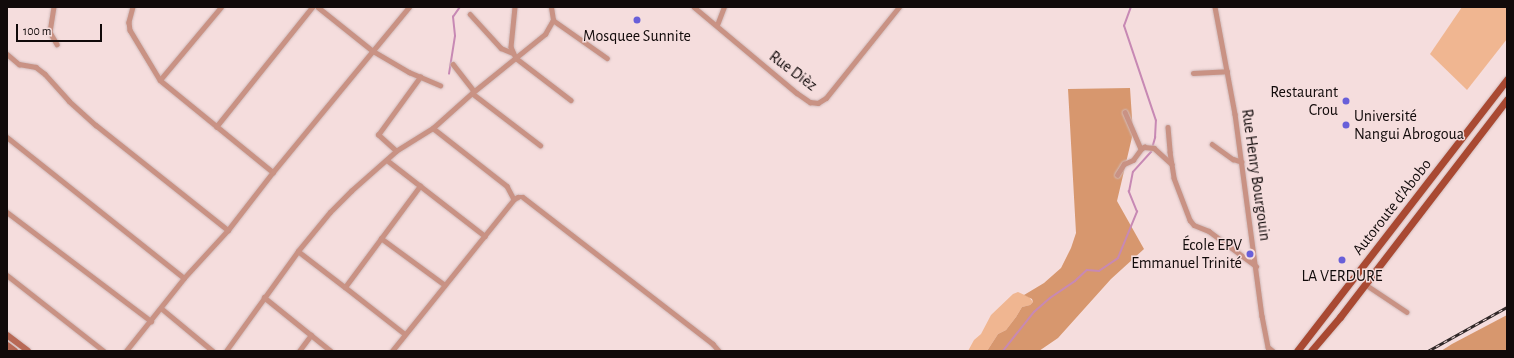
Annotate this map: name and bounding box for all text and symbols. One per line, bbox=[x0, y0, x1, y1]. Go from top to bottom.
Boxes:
marker: Mosquee Sunnite bbox=[632, 15, 642, 25]
scale bar bbox=[18, 16, 104, 42]
text: 100 m bbox=[23, 25, 51, 37]
place label: Mosquee Sunnite bbox=[583, 26, 691, 46]
street label: Rue Dièz bbox=[765, 47, 821, 95]
place label: Restaurant Crou bbox=[1270, 82, 1338, 120]
marker: Restaurant Crou bbox=[1341, 96, 1351, 106]
place label: Université Nangui Abrogoua bbox=[1354, 106, 1464, 144]
street label: Rue Henry Bourgouin bbox=[1237, 108, 1275, 242]
marker: Université Nangui Abrogoua bbox=[1341, 120, 1351, 130]
street label: Autoroute d'Abobo bbox=[1348, 155, 1436, 259]
place label: École EPV Emmanuel Trinité bbox=[1131, 235, 1242, 273]
marker: École EPV Emmanuel Trinité bbox=[1245, 249, 1255, 259]
marker: LA VERDURE bbox=[1337, 255, 1347, 265]
place label: LA VERDURE bbox=[1301, 266, 1383, 286]

